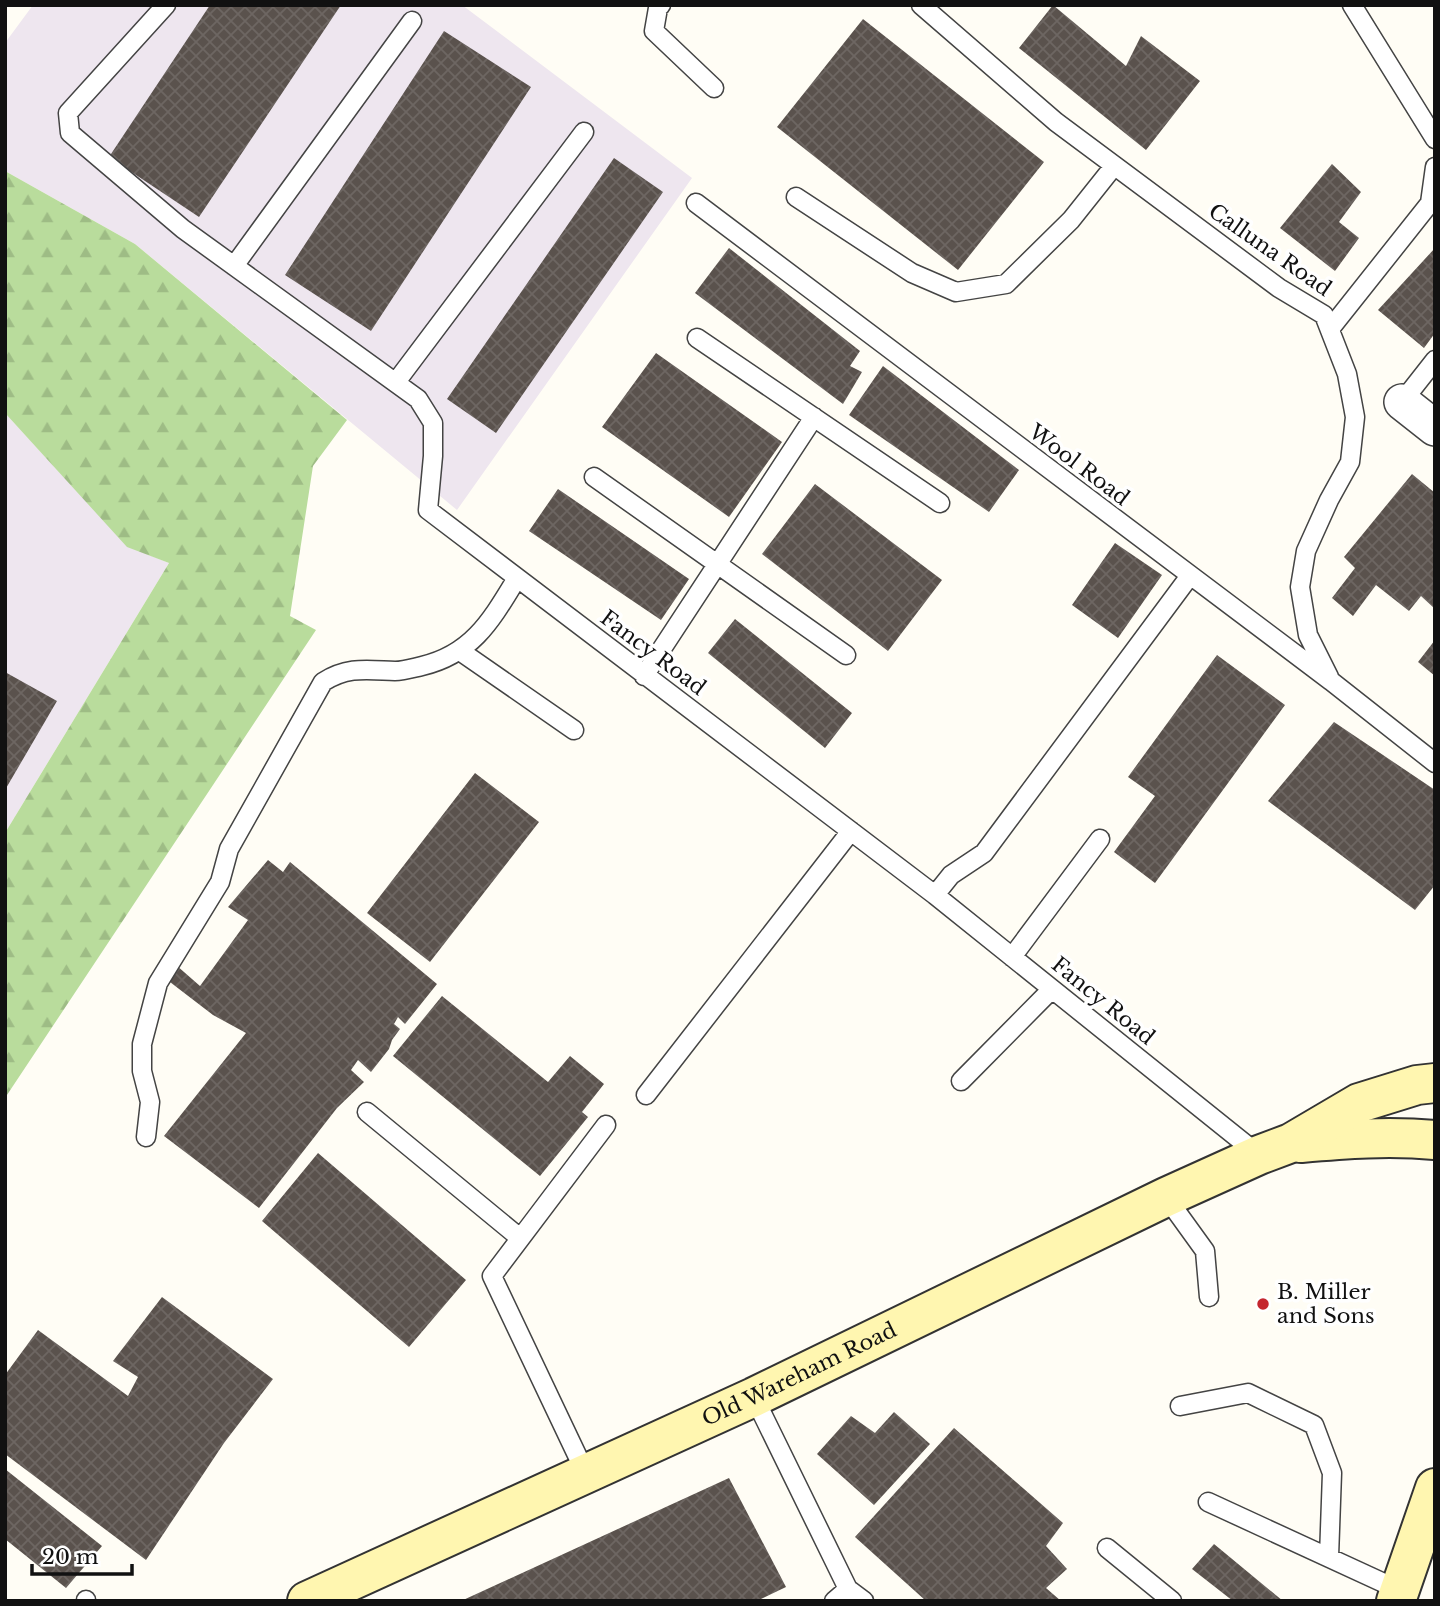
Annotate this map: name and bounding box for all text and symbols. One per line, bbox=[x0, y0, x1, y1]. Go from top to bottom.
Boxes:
street label: Calluna Road bbox=[1204, 198, 1336, 302]
street label: Wool Road bbox=[1023, 418, 1134, 511]
street label: Fancy Road bbox=[595, 605, 711, 701]
street label: Fancy Road bbox=[1046, 951, 1160, 1051]
place label: B. Miller and Sons bbox=[1277, 1279, 1375, 1329]
marker: B. Miller and Sons bbox=[1255, 1296, 1271, 1312]
street label: Old Wareham Road bbox=[698, 1317, 901, 1432]
scale bar bbox=[32, 1532, 131, 1576]
text: 20 m bbox=[42, 1544, 99, 1570]

